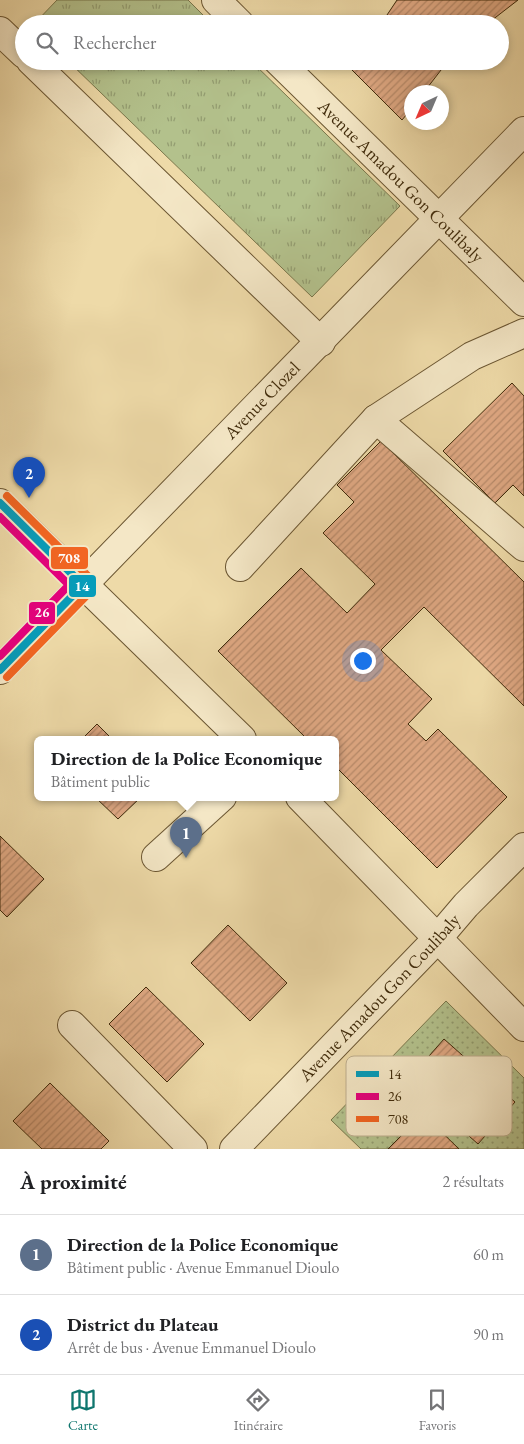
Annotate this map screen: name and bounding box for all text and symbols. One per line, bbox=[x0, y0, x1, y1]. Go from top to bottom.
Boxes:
search box bbox=[15, 15, 509, 70]
icon: search bbox=[33, 29, 61, 57]
text: Rechercher bbox=[73, 30, 156, 55]
north arrow bbox=[404, 85, 449, 130]
street label: Avenue Amadou Gon Coulibaly bbox=[313, 94, 489, 268]
street label: Avenue Clozel bbox=[218, 356, 305, 444]
pin: 2 bbox=[13, 457, 45, 498]
line badge: 708 bbox=[50, 546, 89, 570]
text: 708 bbox=[58, 549, 80, 567]
line badge: 14 bbox=[68, 574, 97, 598]
text: 14 bbox=[75, 577, 90, 595]
line badge: 26 bbox=[28, 601, 56, 625]
text: 26 bbox=[35, 603, 50, 621]
your location bbox=[350, 648, 376, 674]
popup bbox=[34, 736, 339, 801]
text: Direction de la Police Economique bbox=[51, 746, 322, 771]
text: Bâtiment public bbox=[51, 771, 150, 792]
pin: 1 bbox=[170, 817, 202, 858]
street label: Avenue Amadou Gon Coulibaly bbox=[293, 909, 465, 1087]
legend bbox=[346, 1056, 512, 1136]
text: 14 bbox=[388, 1065, 402, 1083]
text: 26 bbox=[388, 1087, 402, 1105]
text: 708 bbox=[388, 1110, 408, 1128]
text: À proximité bbox=[20, 1168, 127, 1195]
text: 2 résultats bbox=[442, 1171, 504, 1192]
text: Direction de la Police Economique bbox=[67, 1232, 338, 1257]
text: 1 bbox=[32, 1244, 40, 1265]
text: 60 m bbox=[473, 1244, 504, 1265]
text: Bâtiment public · Avenue Emmanuel Dioulo bbox=[67, 1257, 339, 1278]
text: District du Plateau bbox=[67, 1312, 218, 1337]
text: 2 bbox=[32, 1324, 40, 1345]
text: 90 m bbox=[473, 1324, 504, 1345]
text: Arrêt de bus · Avenue Emmanuel Dioulo bbox=[67, 1337, 316, 1358]
tab: Carte bbox=[68, 1386, 98, 1434]
tab: Itinéraire bbox=[234, 1386, 283, 1434]
tab: Favoris bbox=[419, 1386, 456, 1434]

